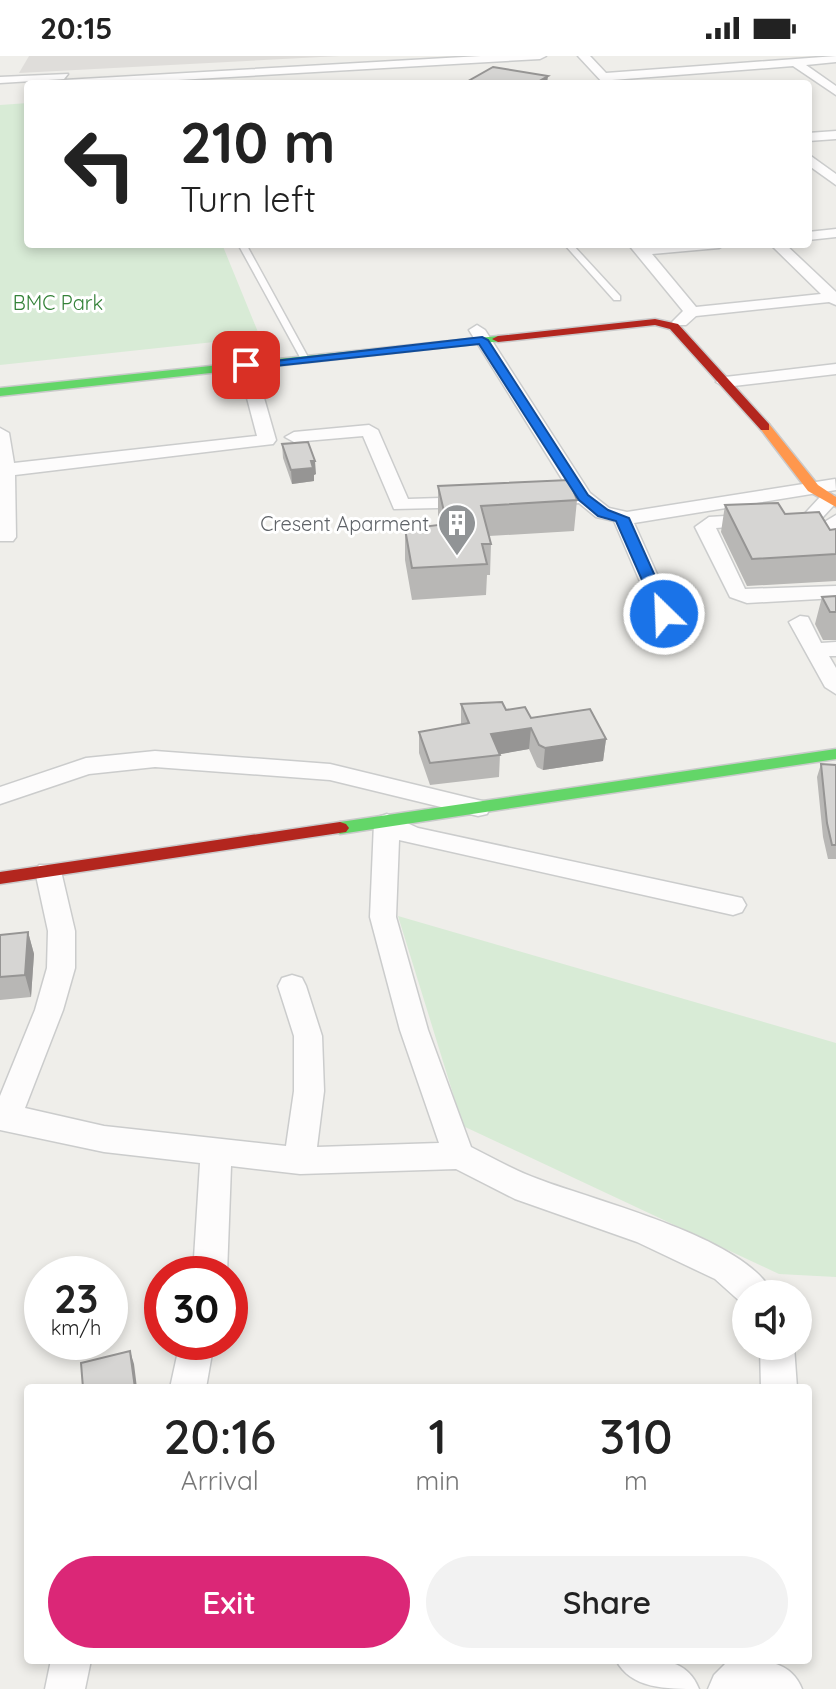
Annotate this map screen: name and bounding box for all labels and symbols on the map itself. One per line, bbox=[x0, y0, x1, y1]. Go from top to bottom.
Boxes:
park label: BMC Park bbox=[13, 290, 103, 315]
pin bbox=[212, 331, 280, 399]
building icon: Cresent Aparment bbox=[436, 502, 478, 557]
place label: Cresent Aparment bbox=[260, 511, 429, 536]
position arrow bbox=[622, 572, 706, 656]
speed limit sign: 30 bbox=[144, 1256, 248, 1360]

